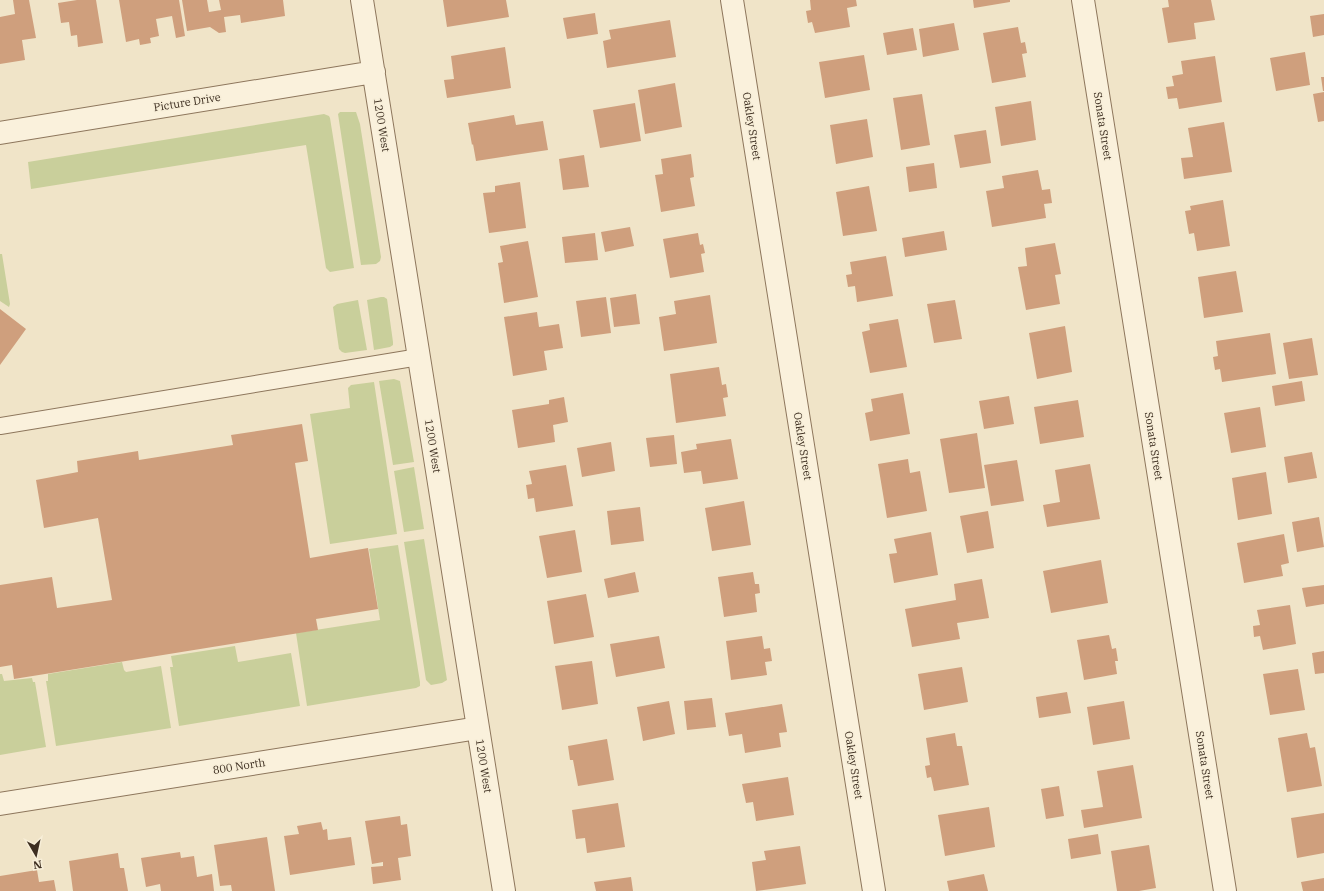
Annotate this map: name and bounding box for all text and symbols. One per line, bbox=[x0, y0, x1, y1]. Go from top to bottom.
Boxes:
street label: Picture Drive bbox=[152, 90, 222, 114]
street label: Oakley Street bbox=[740, 91, 764, 161]
street label: Sonata Street bbox=[1091, 91, 1115, 161]
street label: 1200 West bbox=[371, 97, 393, 153]
street label: Oakley Street bbox=[791, 411, 815, 481]
street label: Sonata Street bbox=[1142, 411, 1166, 481]
street label: 1200 West bbox=[422, 418, 444, 474]
street label: Oakley Street bbox=[842, 730, 866, 800]
street label: Sonata Street bbox=[1193, 730, 1217, 800]
street label: 1200 West bbox=[473, 738, 495, 794]
street label: 800 North bbox=[212, 755, 266, 777]
north arrow bbox=[16, 835, 56, 875]
text: N bbox=[32, 857, 43, 873]

